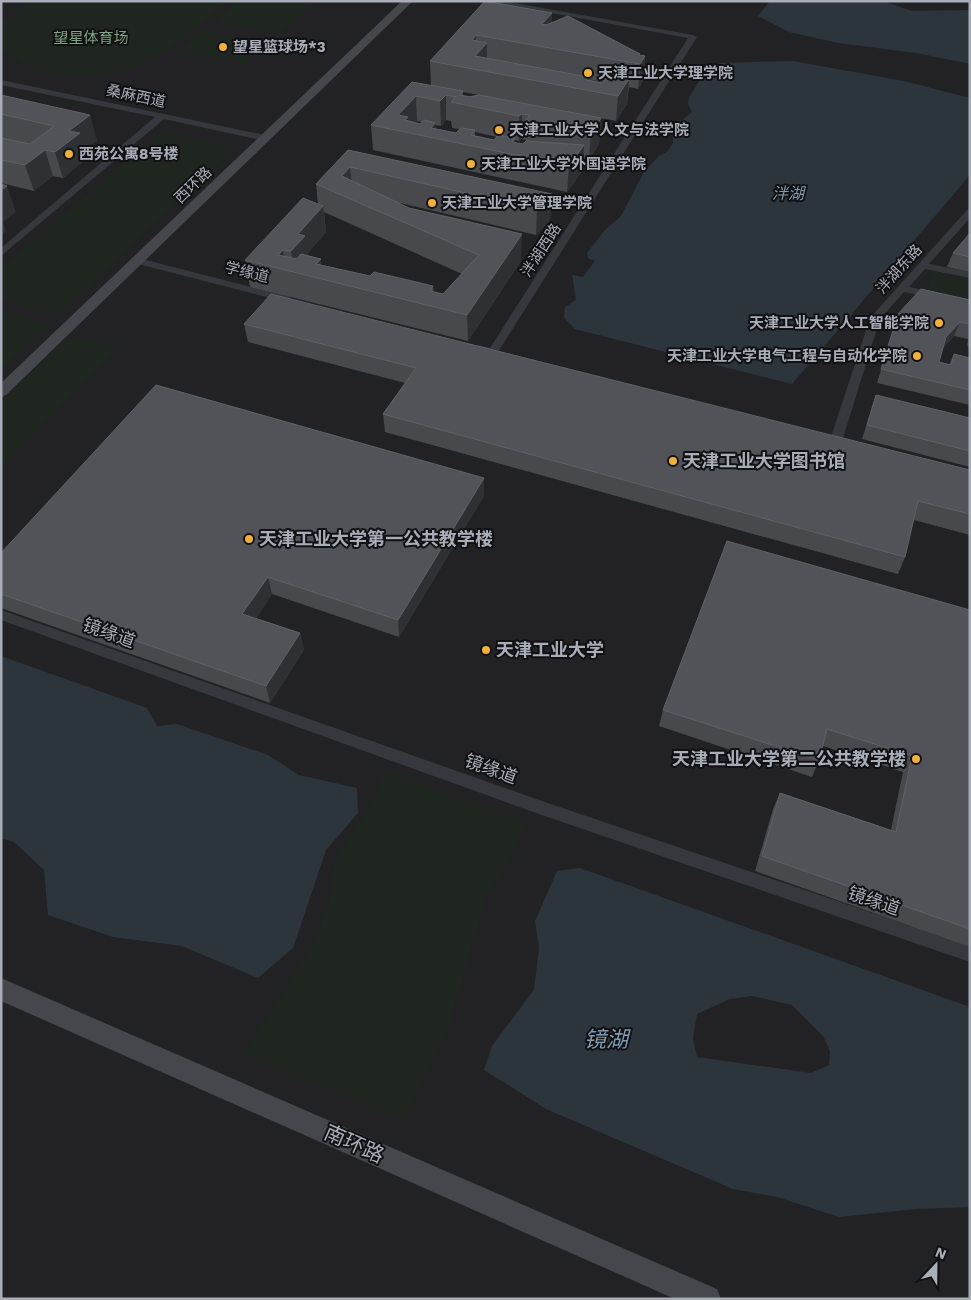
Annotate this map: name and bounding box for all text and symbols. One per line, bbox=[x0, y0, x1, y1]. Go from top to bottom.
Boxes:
park label: 望星体育场 bbox=[53, 29, 129, 47]
place label: 望星篮球场*3 bbox=[233, 38, 326, 56]
marker: 望星篮球场*3 bbox=[217, 41, 229, 53]
place label: 天津工业大学理学院 bbox=[598, 64, 733, 82]
marker: 天津工业大学理学院 bbox=[582, 67, 594, 79]
street label: 桑麻西道 bbox=[105, 81, 167, 111]
place label: 天津工业大学人文与法学院 bbox=[509, 121, 689, 139]
marker: 天津工业大学人文与法学院 bbox=[493, 124, 505, 136]
place label: 西苑公寓8号楼 bbox=[79, 145, 178, 163]
marker: 西苑公寓8号楼 bbox=[63, 148, 75, 160]
place label: 天津工业大学外国语学院 bbox=[481, 155, 646, 173]
marker: 天津工业大学外国语学院 bbox=[465, 158, 477, 170]
street label: 西环路 bbox=[171, 163, 215, 207]
water label: 泮湖 bbox=[772, 184, 807, 203]
place label: 天津工业大学管理学院 bbox=[442, 194, 592, 212]
marker: 天津工业大学管理学院 bbox=[426, 197, 438, 209]
street label: 泮湖西路 bbox=[517, 220, 565, 280]
street label: 泮湖东路 bbox=[872, 241, 926, 297]
street label: 学缘道 bbox=[223, 258, 271, 286]
place label: 天津工业大学人工智能学院 bbox=[749, 314, 929, 332]
marker: 天津工业大学人工智能学院 bbox=[933, 317, 945, 329]
place label: 天津工业大学电气工程与自动化学院 bbox=[667, 347, 907, 365]
marker: 天津工业大学电气工程与自动化学院 bbox=[911, 350, 923, 362]
place label: 天津工业大学图书馆 bbox=[683, 450, 845, 471]
marker: 天津工业大学图书馆 bbox=[667, 455, 679, 467]
place label: 天津工业大学第一公共教学楼 bbox=[259, 528, 493, 549]
marker: 天津工业大学第一公共教学楼 bbox=[243, 533, 255, 545]
street label: 镜缘道 bbox=[80, 613, 138, 652]
place label: 天津工业大学 bbox=[496, 639, 604, 660]
marker: 天津工业大学 bbox=[480, 644, 492, 656]
place label: 天津工业大学第二公共教学楼 bbox=[672, 748, 906, 769]
street label: 镜缘道 bbox=[462, 749, 520, 788]
marker: 天津工业大学第二公共教学楼 bbox=[910, 753, 922, 765]
street label: 镜缘道 bbox=[845, 882, 903, 919]
water label: 镜湖 bbox=[584, 1027, 631, 1052]
street label: 南环路 bbox=[320, 1119, 388, 1168]
north arrow bbox=[911, 1240, 961, 1290]
text: N bbox=[933, 1244, 949, 1262]

